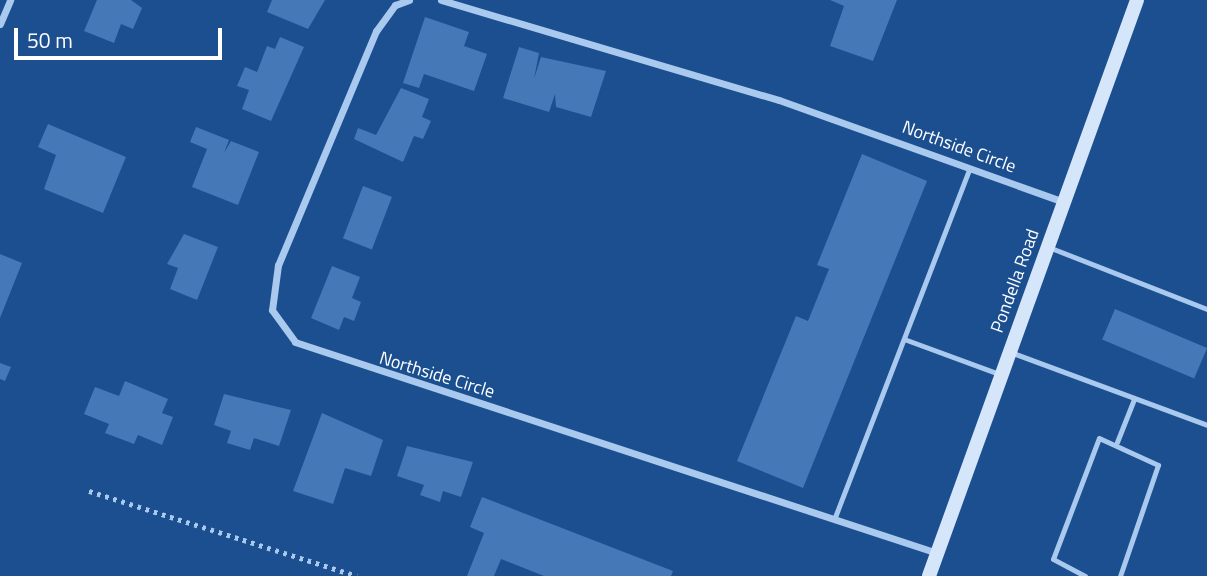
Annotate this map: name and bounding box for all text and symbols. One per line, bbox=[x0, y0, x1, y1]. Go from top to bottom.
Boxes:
scale bar bbox=[18, 14, 226, 58]
text: 50 m bbox=[27, 24, 73, 56]
street label: Northside Circle bbox=[899, 116, 1019, 178]
street label: Pondella Road bbox=[986, 226, 1044, 336]
street label: Northside Circle bbox=[377, 347, 497, 403]

